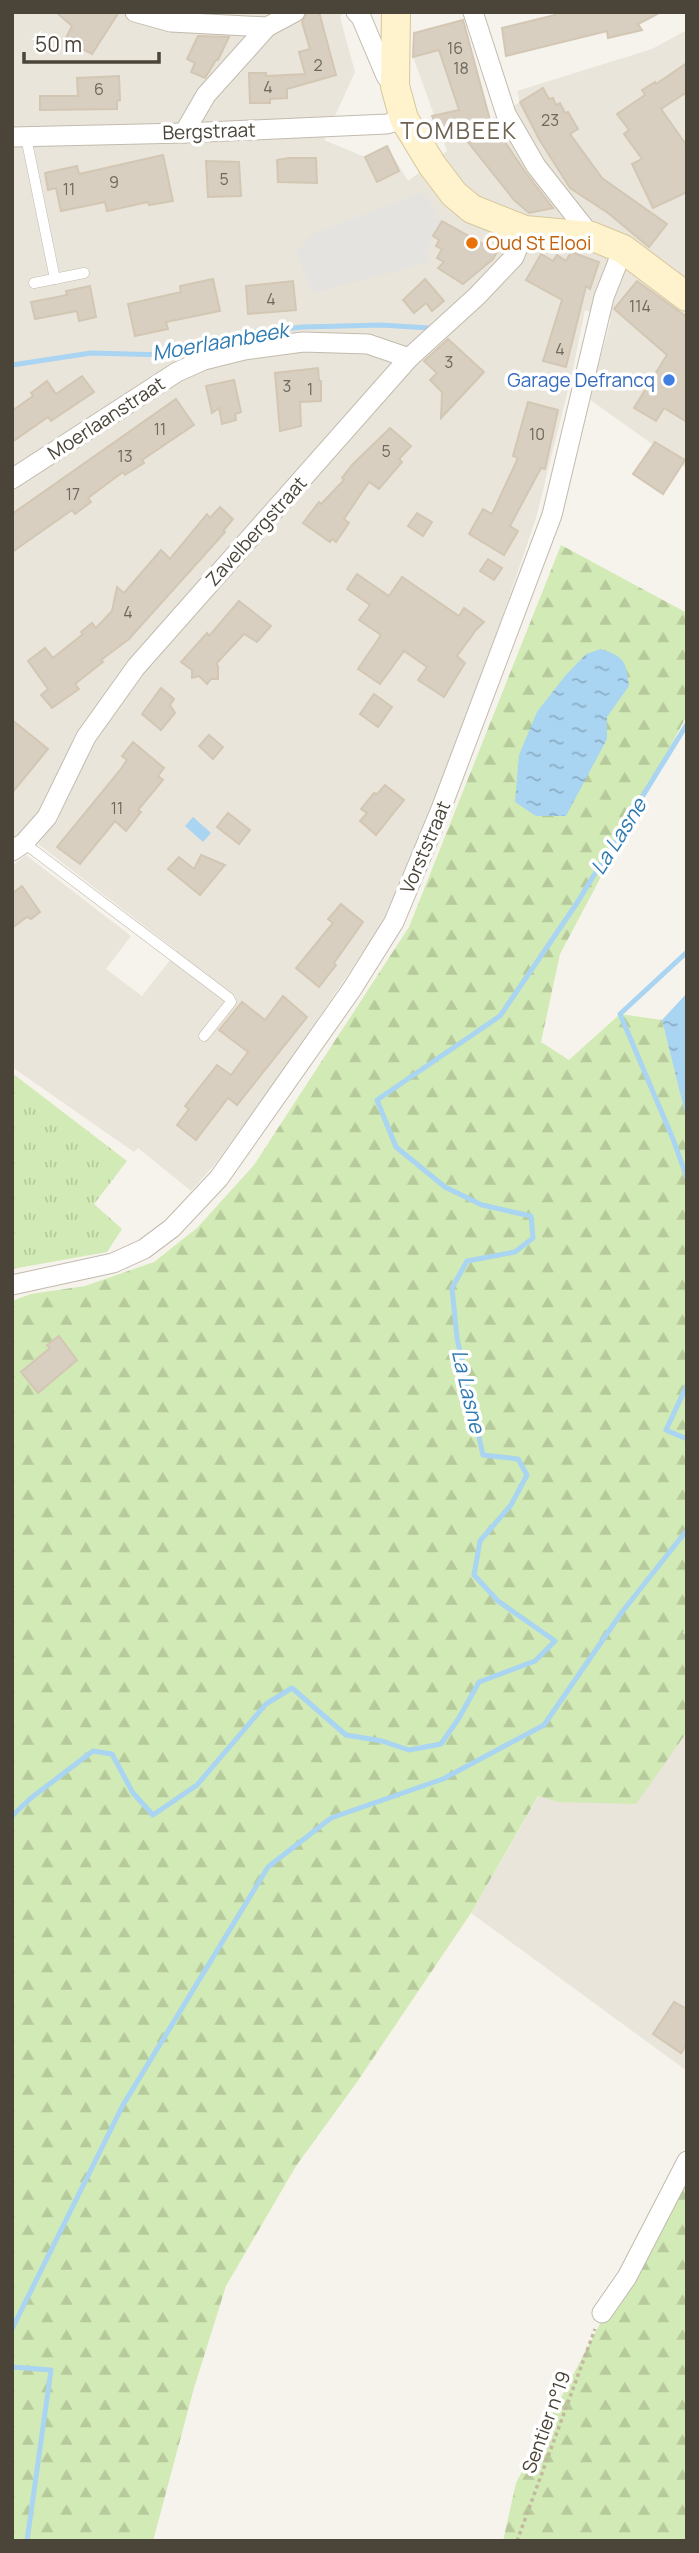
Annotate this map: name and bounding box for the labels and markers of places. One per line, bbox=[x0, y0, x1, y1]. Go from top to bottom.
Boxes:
place label: Oud St Elooi bbox=[486, 230, 591, 256]
marker: Oud St Elooi bbox=[464, 235, 480, 251]
place label: Garage Defrancq bbox=[507, 367, 655, 393]
marker: Garage Defrancq bbox=[661, 372, 677, 388]

